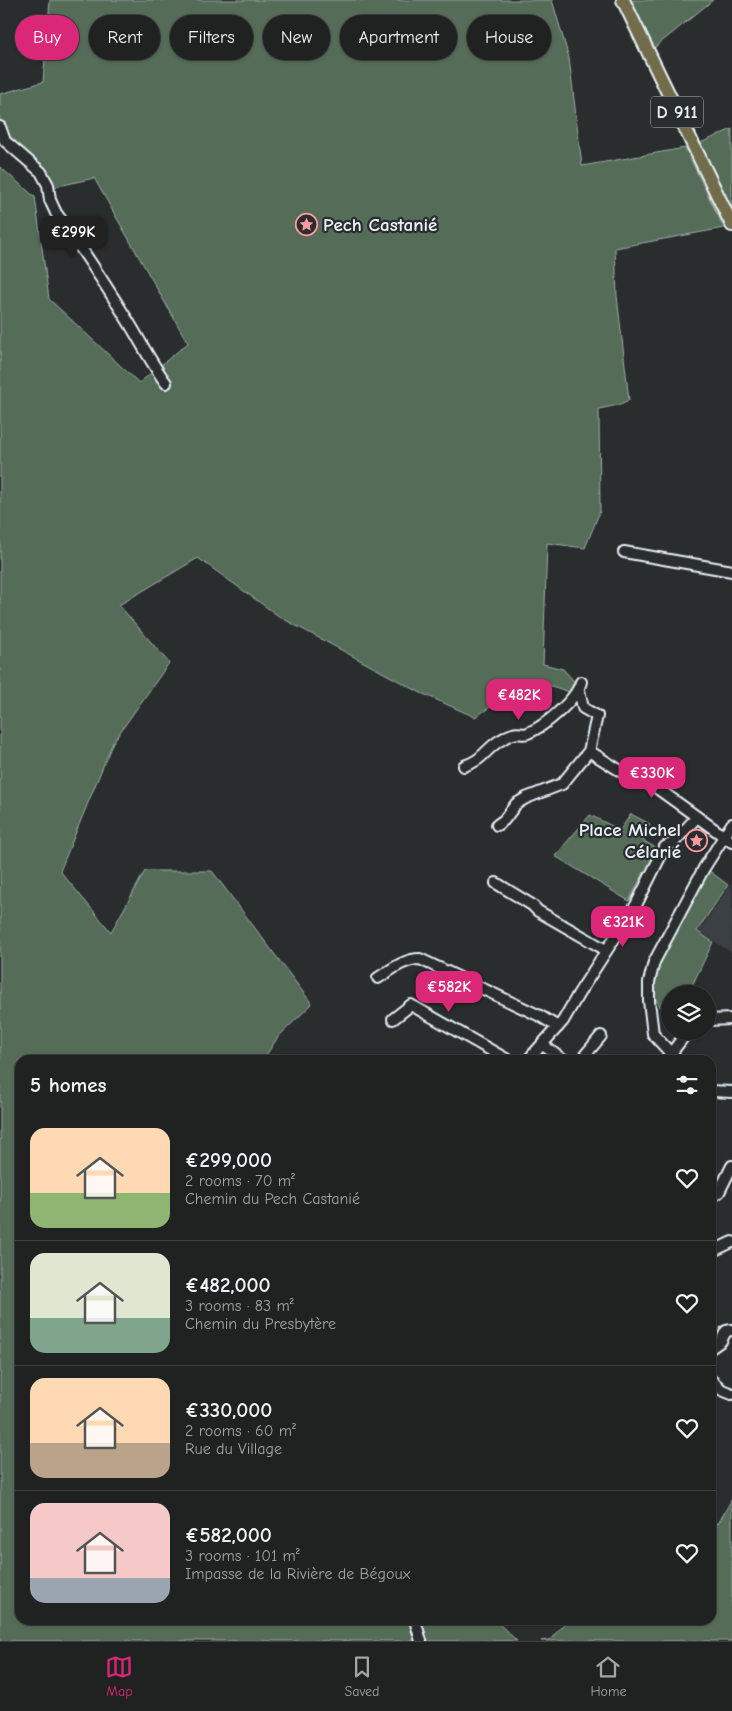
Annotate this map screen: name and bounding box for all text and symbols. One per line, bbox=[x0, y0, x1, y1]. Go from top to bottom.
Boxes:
chip: Buy bbox=[15, 15, 79, 60]
chip: Rent bbox=[89, 15, 160, 60]
chip: Filters bbox=[170, 15, 253, 60]
chip: New bbox=[263, 15, 330, 60]
chip: Apartment bbox=[340, 15, 457, 60]
chip: House bbox=[467, 15, 551, 60]
road number: D 911 bbox=[651, 96, 703, 128]
place icon: Pech Castanié bbox=[295, 212, 319, 236]
place label: Pech Castanié bbox=[323, 214, 437, 236]
pin: €299K bbox=[38, 216, 108, 258]
text: €299K bbox=[51, 223, 95, 241]
pin: €482K bbox=[484, 678, 554, 721]
text: €482K bbox=[497, 686, 541, 704]
pin: €330K bbox=[617, 756, 687, 799]
text: €330K bbox=[630, 764, 674, 782]
place label: Place Michel Célarié bbox=[579, 819, 681, 863]
place icon: Place Michel Célarié bbox=[685, 828, 709, 852]
pin: €321K bbox=[588, 906, 658, 948]
text: €321K bbox=[602, 913, 644, 931]
pin: €582K bbox=[414, 970, 484, 1013]
text: €582K bbox=[427, 978, 471, 996]
map controls bbox=[661, 985, 716, 1040]
button: layers bbox=[661, 985, 716, 1040]
icon: filters bbox=[673, 1071, 701, 1099]
text: 5 homes bbox=[30, 1073, 107, 1097]
icon: home bbox=[70, 1148, 130, 1208]
text: €299,000 bbox=[185, 1148, 272, 1172]
icon: heart bbox=[673, 1164, 701, 1192]
text: 2 rooms · 70 m² bbox=[185, 1172, 295, 1190]
text: Chemin du Pech Castanié bbox=[185, 1190, 360, 1208]
icon: home bbox=[70, 1273, 130, 1333]
text: €482,000 bbox=[185, 1273, 271, 1297]
icon: heart bbox=[673, 1289, 701, 1317]
text: 3 rooms · 83 m² bbox=[185, 1297, 294, 1315]
text: Chemin du Presbytère bbox=[185, 1315, 336, 1333]
icon: home bbox=[70, 1398, 130, 1458]
text: €330,000 bbox=[185, 1398, 272, 1422]
icon: heart bbox=[673, 1414, 701, 1442]
text: 2 rooms · 60 m² bbox=[185, 1422, 296, 1440]
text: Rue du Village bbox=[185, 1440, 282, 1458]
icon: home bbox=[70, 1523, 130, 1583]
text: €582,000 bbox=[185, 1523, 272, 1547]
icon: heart bbox=[673, 1539, 701, 1567]
text: 3 rooms · 101 m² bbox=[185, 1547, 300, 1565]
text: Impasse de la Rivière de Bégoux bbox=[185, 1565, 410, 1583]
tab: Map bbox=[105, 1653, 133, 1700]
tab: Saved bbox=[344, 1653, 379, 1700]
tab: Home bbox=[590, 1653, 627, 1700]

